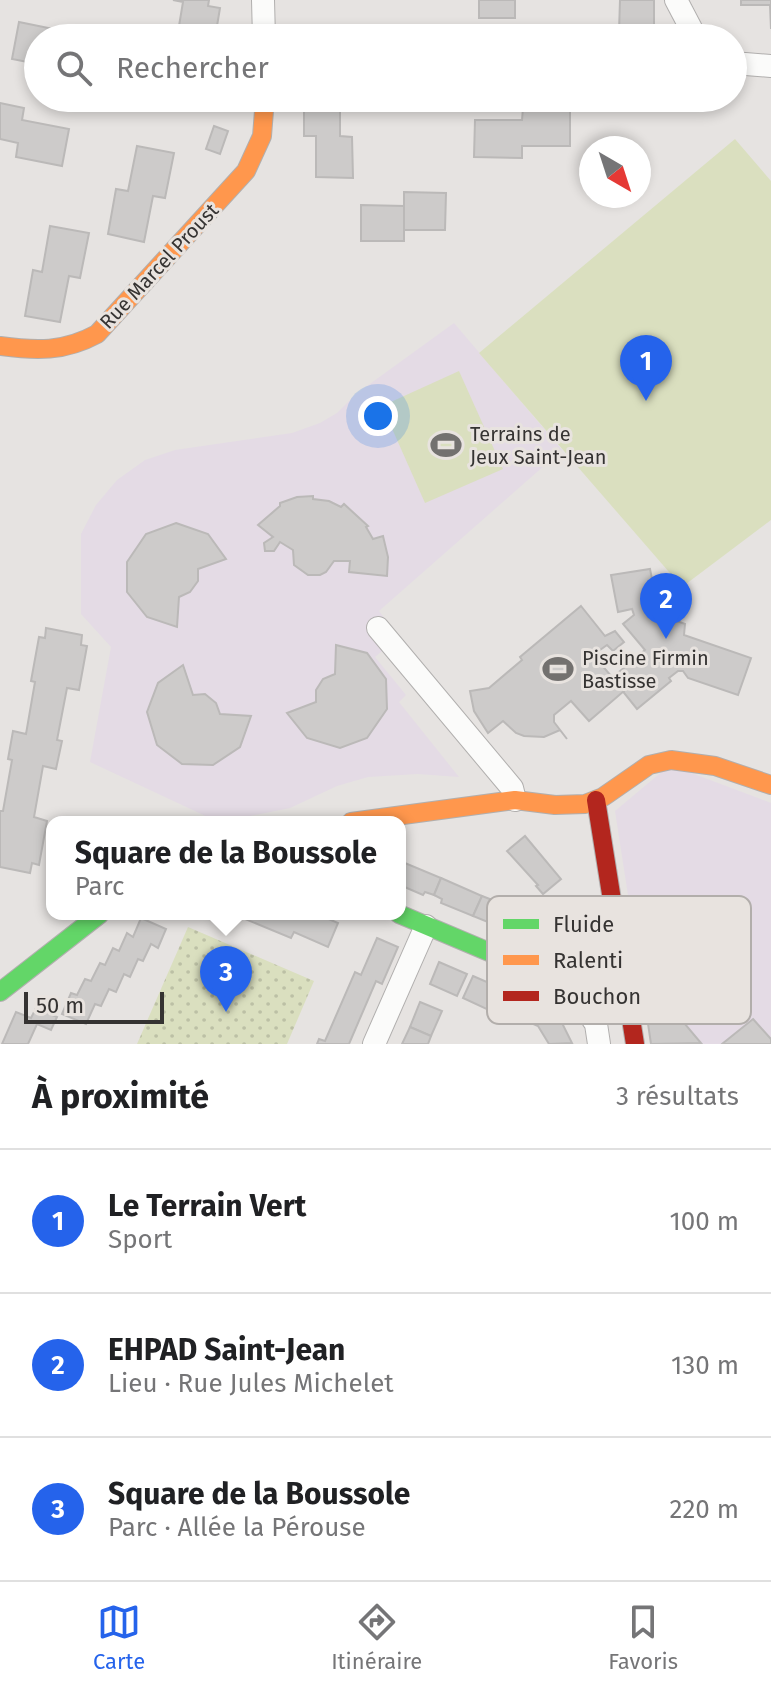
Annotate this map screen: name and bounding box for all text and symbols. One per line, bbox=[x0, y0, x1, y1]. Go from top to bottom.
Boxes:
search box bbox=[24, 24, 747, 112]
icon: search bbox=[52, 46, 96, 90]
text: Rechercher bbox=[116, 50, 269, 86]
north arrow bbox=[579, 136, 651, 208]
street label: Rue Marcel Proust bbox=[95, 198, 224, 334]
pin: 1 bbox=[620, 335, 672, 401]
your location bbox=[358, 396, 398, 436]
place label: Terrains de Jeux Saint-Jean bbox=[470, 422, 606, 469]
sports icon: Terrains de Jeux Saint-Jean bbox=[429, 428, 463, 462]
pin: 2 bbox=[640, 573, 692, 639]
place label: Piscine Firmin Bastisse bbox=[582, 646, 709, 693]
sports icon: Piscine Firmin Bastisse bbox=[541, 652, 575, 686]
popup bbox=[46, 816, 406, 920]
text: Square de la Boussole bbox=[75, 835, 377, 871]
text: Parc bbox=[75, 871, 124, 902]
legend bbox=[487, 896, 751, 1024]
text: Fluide bbox=[553, 911, 614, 938]
pin: 3 bbox=[200, 946, 252, 1012]
text: Ralenti bbox=[553, 947, 623, 974]
text: Bouchon bbox=[553, 983, 641, 1010]
scale bar bbox=[24, 988, 164, 1024]
text: 50 m bbox=[36, 992, 84, 1019]
text: À proximité bbox=[32, 1076, 209, 1117]
text: 3 résultats bbox=[616, 1081, 739, 1112]
text: Le Terrain Vert bbox=[108, 1188, 306, 1224]
text: 1 bbox=[52, 1206, 64, 1237]
text: 100 m bbox=[670, 1206, 739, 1237]
text: Sport bbox=[108, 1224, 172, 1255]
text: EHPAD Saint-Jean bbox=[108, 1332, 345, 1368]
text: 2 bbox=[51, 1350, 65, 1381]
text: 130 m bbox=[671, 1350, 739, 1381]
text: Lieu · Rue Jules Michelet bbox=[108, 1368, 394, 1399]
text: Square de la Boussole bbox=[108, 1476, 410, 1512]
text: 3 bbox=[51, 1494, 65, 1525]
text: 220 m bbox=[670, 1494, 739, 1525]
text: Parc · Allée la Pérouse bbox=[108, 1512, 366, 1543]
tab: Carte bbox=[93, 1600, 145, 1675]
tab: Itinéraire bbox=[331, 1600, 422, 1675]
tab: Favoris bbox=[608, 1600, 678, 1675]

